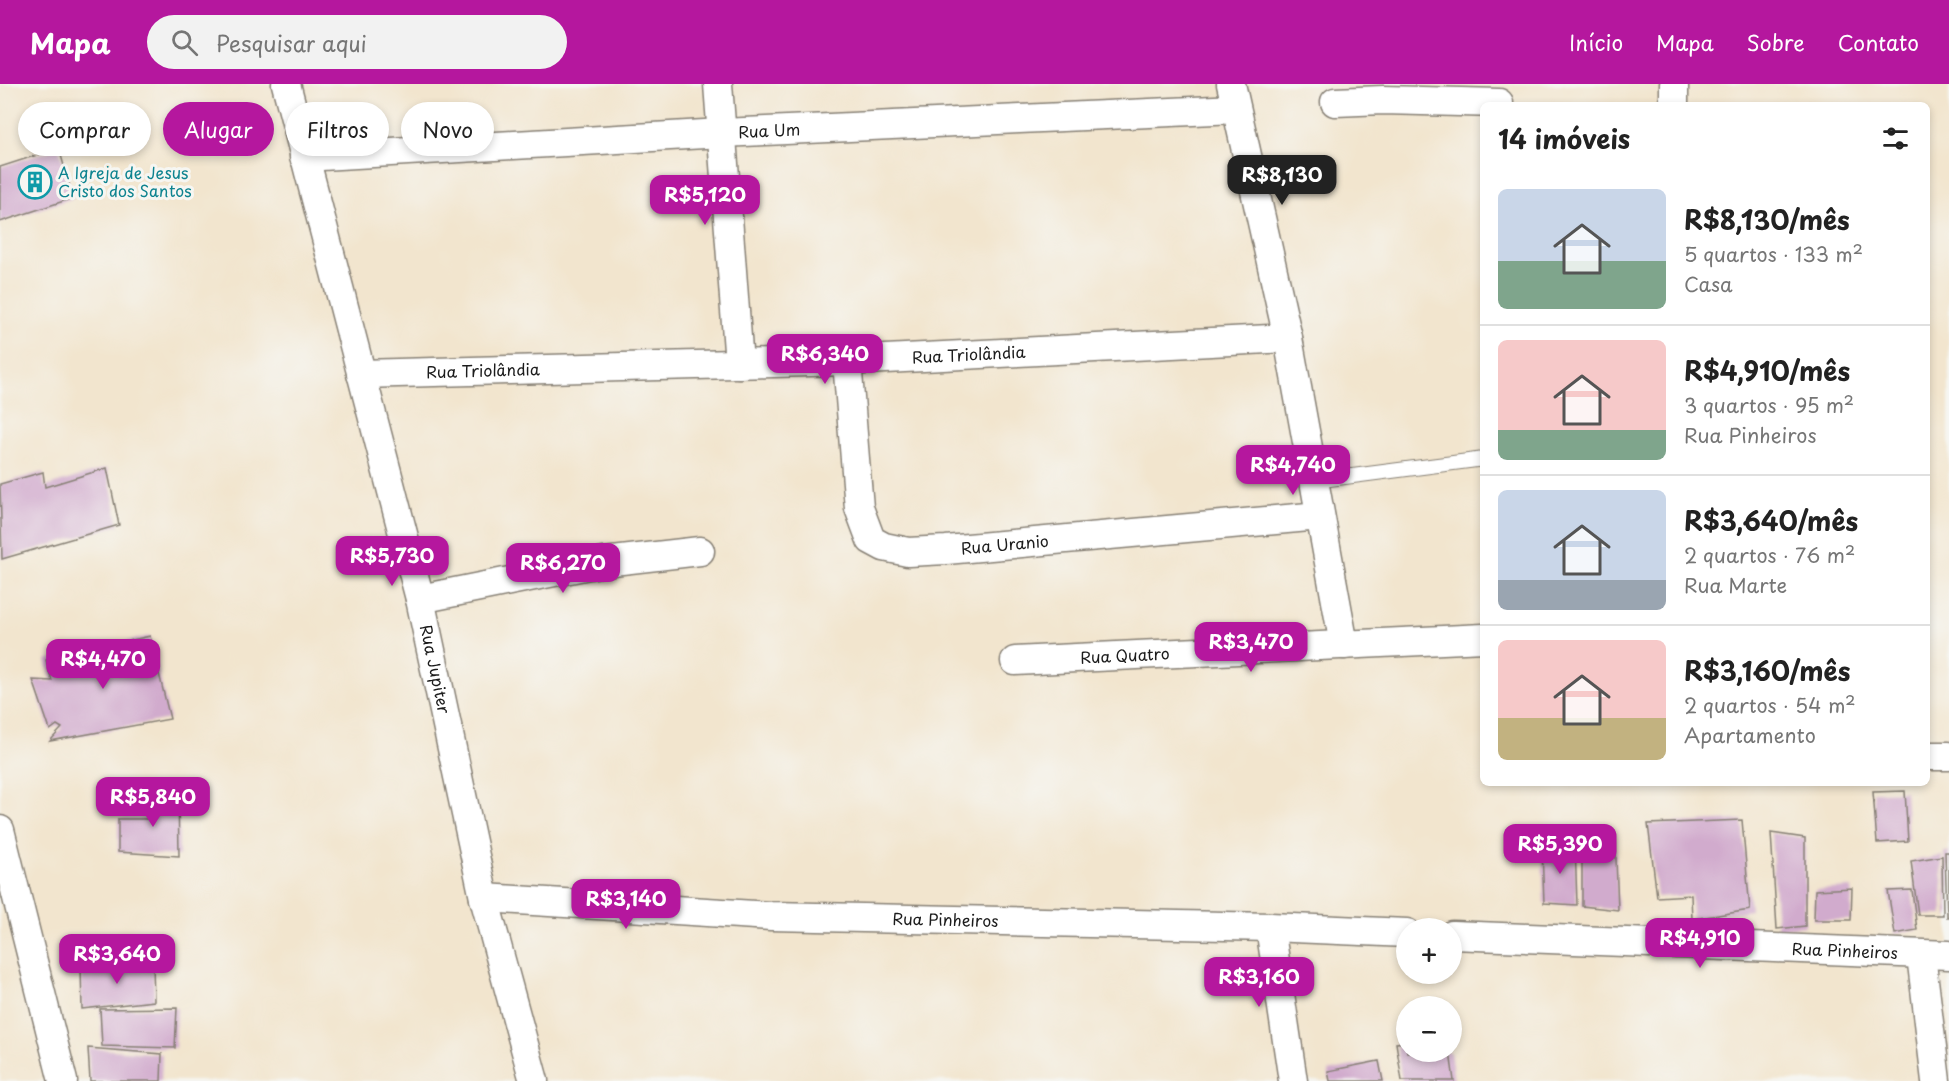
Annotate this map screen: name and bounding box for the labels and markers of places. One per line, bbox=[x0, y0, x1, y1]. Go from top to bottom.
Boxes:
pin: R$8,130 bbox=[1227, 155, 1337, 206]
place label: A Igreja de Jesus Cristo dos Santos bbox=[58, 160, 192, 202]
building icon: A Igreja de Jesus Cristo dos Santos bbox=[17, 164, 53, 200]
pin: R$5,120 bbox=[650, 175, 760, 226]
pin: R$6,340 bbox=[770, 334, 880, 385]
pin: R$4,740 bbox=[1238, 445, 1348, 496]
pin: R$5,730 bbox=[337, 536, 447, 587]
pin: R$6,270 bbox=[508, 543, 618, 594]
pin: R$3,470 bbox=[1196, 622, 1306, 673]
pin: R$4,470 bbox=[48, 639, 158, 690]
pin: R$5,840 bbox=[98, 777, 208, 828]
pin: R$5,390 bbox=[1505, 824, 1615, 875]
pin: R$3,140 bbox=[571, 879, 681, 930]
pin: R$4,910 bbox=[1645, 918, 1755, 969]
pin: R$3,640 bbox=[62, 934, 172, 985]
pin: R$3,160 bbox=[1204, 957, 1314, 1008]

